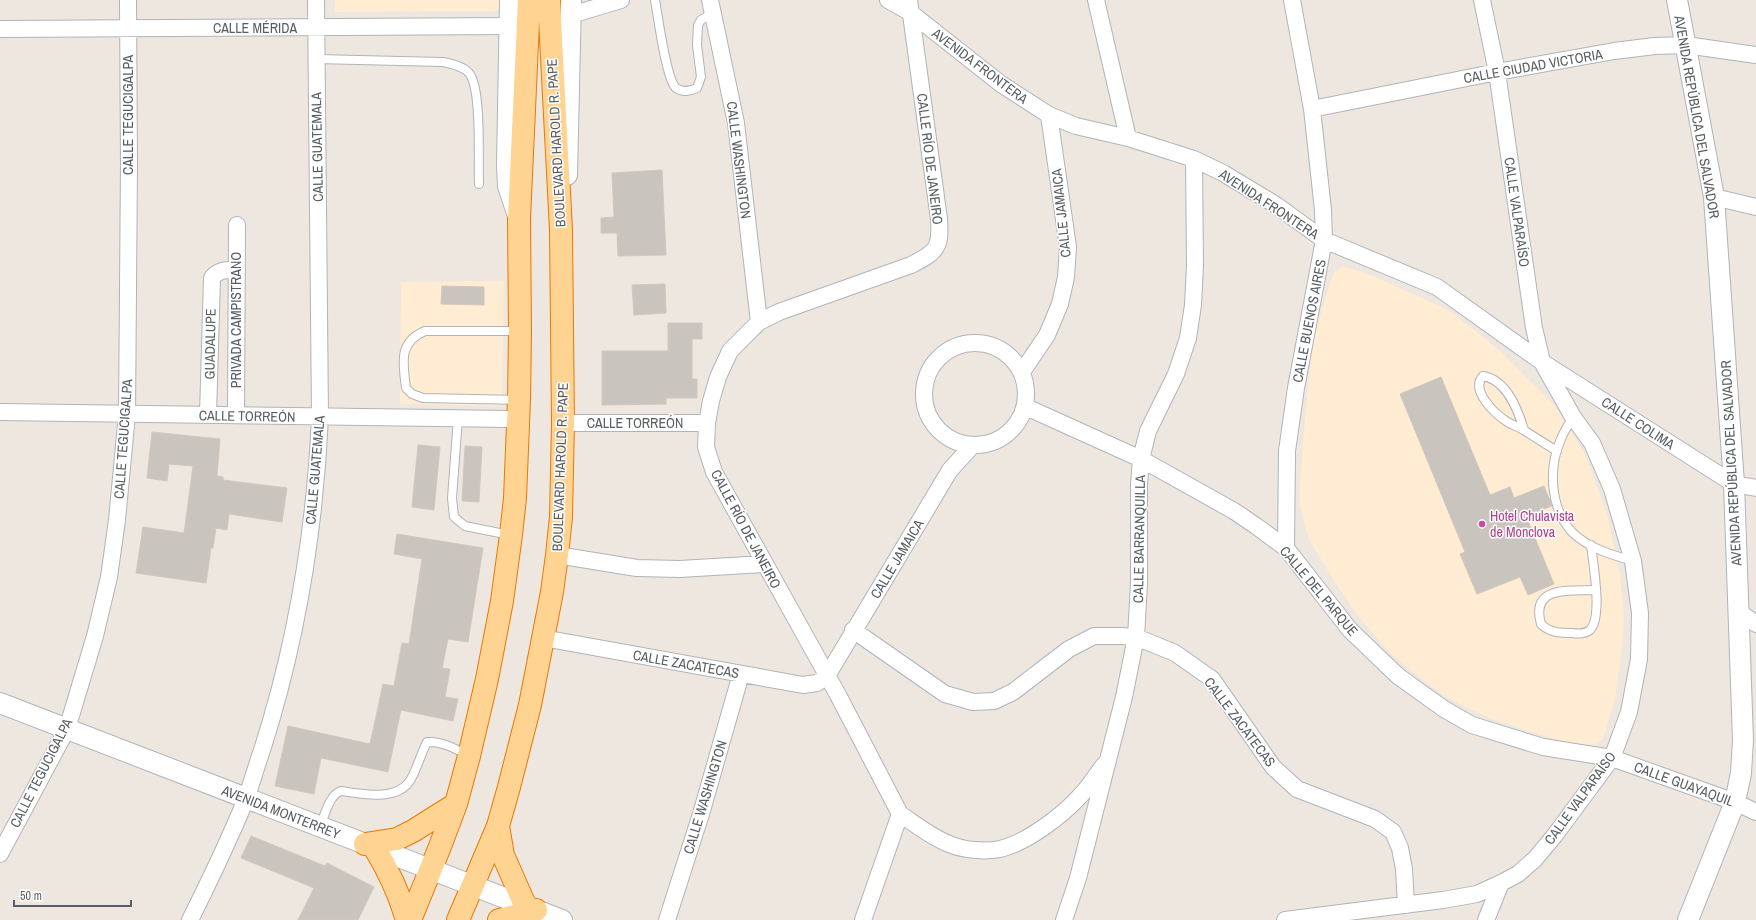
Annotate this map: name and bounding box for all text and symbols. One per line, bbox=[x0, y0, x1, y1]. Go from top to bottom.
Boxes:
street label: AVENIDA REPÚBLICA DEL SALVADOR bbox=[1670, 13, 1724, 220]
street label: CALLE MÉRIDA bbox=[213, 19, 297, 37]
street label: AVENIDA FRONTERA bbox=[928, 24, 1032, 108]
street label: CALLE CIUDAD VICTORIA bbox=[1462, 45, 1604, 87]
street label: CALLE TEGUCIGALPA bbox=[119, 55, 137, 175]
street label: BOULEVARD HAROLD R. PAPE bbox=[543, 58, 569, 228]
street label: CALLE GUATEMALA bbox=[307, 92, 327, 202]
street label: CALLE RÍO DE JANEIRO bbox=[913, 92, 947, 226]
street label: CALLE WASHINGTON bbox=[723, 100, 755, 220]
street label: CALLE VALPARAÍSO bbox=[1500, 156, 1534, 268]
street label: AVENIDA FRONTERA bbox=[1215, 165, 1323, 243]
street label: CALLE JAMAICA bbox=[1047, 167, 1075, 258]
street label: PRIVADA CAMPISTRANO bbox=[227, 252, 245, 388]
street label: CALLE BUENOS AIRES bbox=[1288, 258, 1330, 384]
street label: GUADALUPE bbox=[200, 308, 220, 380]
street label: AVENIDA REPÚBLICA DEL SALVADOR bbox=[1717, 360, 1745, 567]
street label: CALLE TEGUCIGALPA bbox=[110, 378, 136, 500]
street label: BOULEVARD HAROLD R. PAPE bbox=[548, 382, 572, 552]
street label: CALLE COLIMA bbox=[1598, 393, 1678, 453]
street label: CALLE TORREÓN bbox=[199, 406, 295, 426]
street label: CALLE GUATEMALA bbox=[301, 414, 329, 525]
street label: CALLE TORREÓN bbox=[587, 414, 683, 432]
street label: CALLE RÍO DE JANEIRO bbox=[707, 466, 785, 592]
street label: CALLE BARRANQUILLA bbox=[1129, 474, 1149, 603]
place label: Hotel Chulavista de Monclova bbox=[1490, 507, 1575, 541]
street label: CALLE JAMAICA bbox=[866, 516, 928, 602]
marker: Hotel Chulavista de Monclova bbox=[1477, 519, 1487, 529]
street label: CALLE DEL PARQUE bbox=[1276, 542, 1362, 640]
street label: CALLE ZACATECAS bbox=[631, 646, 741, 682]
street label: CALLE ZACATECAS bbox=[1200, 674, 1280, 771]
street label: CALLE TEGUCIGALPA bbox=[6, 715, 76, 831]
street label: CALLE WASHINGTON bbox=[679, 738, 731, 856]
street label: CALLE VALPARAÍSO bbox=[1540, 748, 1620, 848]
street label: CALLE GUAYAQUIL bbox=[1632, 758, 1737, 811]
street label: AVENIDA MONTERREY bbox=[218, 781, 343, 843]
scale bar bbox=[14, 882, 131, 908]
text: 50 m bbox=[20, 888, 42, 904]

